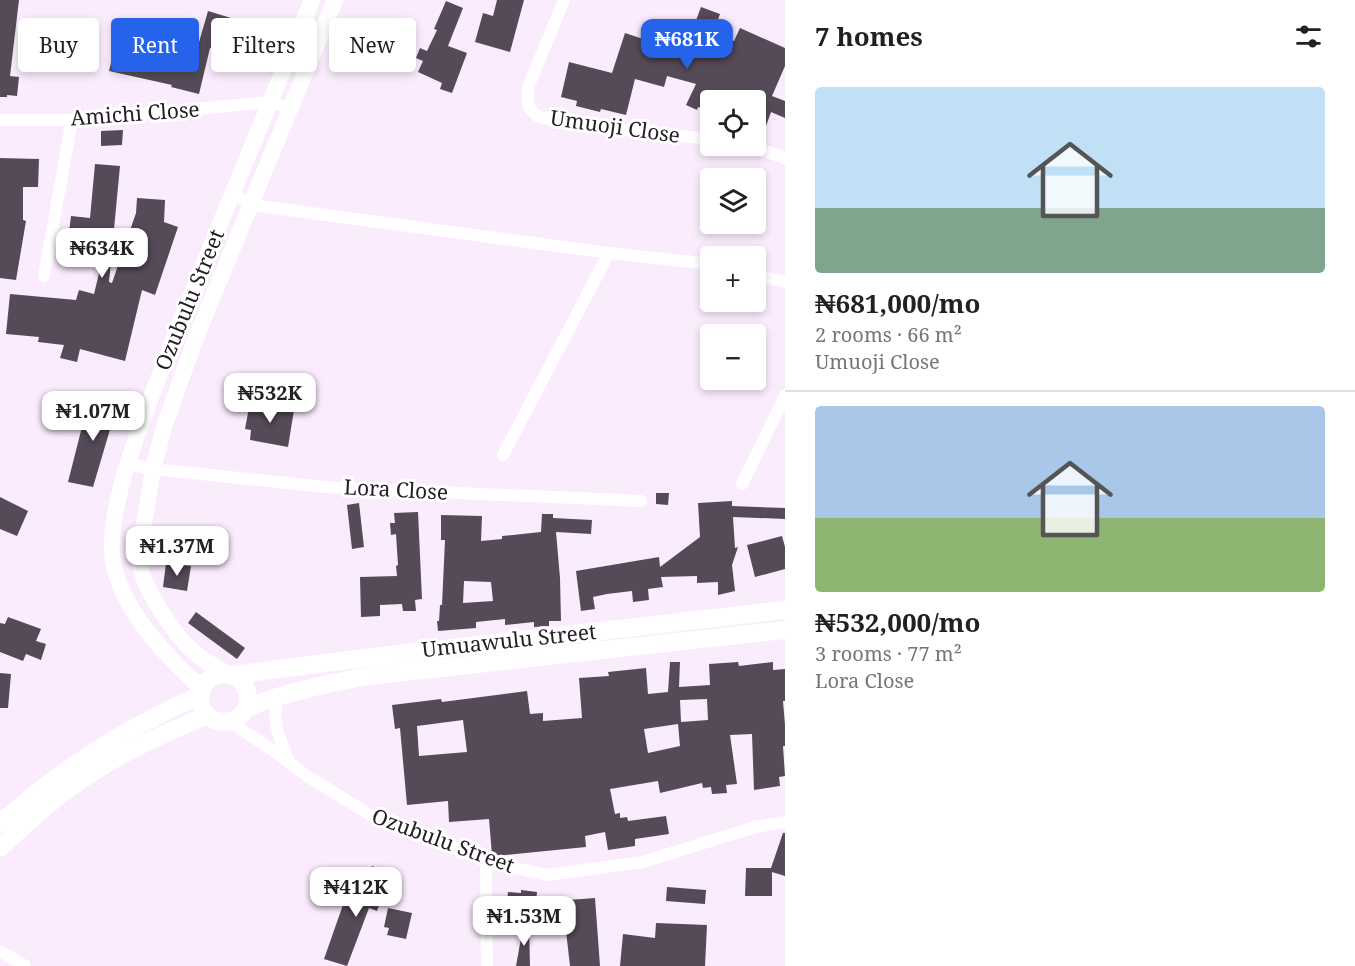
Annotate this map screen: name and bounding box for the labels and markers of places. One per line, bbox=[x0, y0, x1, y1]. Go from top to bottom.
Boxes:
pin: ₦681K bbox=[645, 19, 729, 70]
pin: ₦634K bbox=[60, 228, 144, 279]
pin: ₦532K bbox=[228, 373, 312, 424]
pin: ₦1.07M bbox=[44, 391, 142, 442]
pin: ₦1.37M bbox=[128, 526, 226, 577]
pin: ₦412K bbox=[314, 867, 398, 918]
pin: ₦1.53M bbox=[475, 896, 573, 947]

